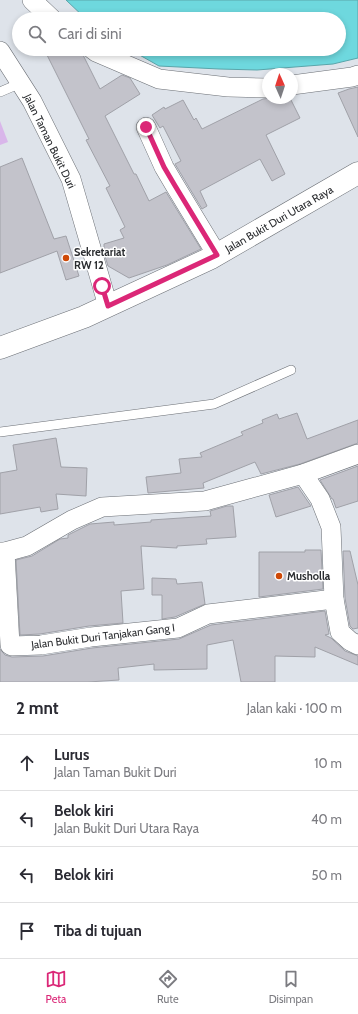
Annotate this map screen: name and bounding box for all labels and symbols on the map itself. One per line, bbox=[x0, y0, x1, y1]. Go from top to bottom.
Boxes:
north arrow bbox=[262, 68, 298, 104]
street label: Jalan Taman Bukit Duri bbox=[21, 90, 79, 191]
route end bbox=[137, 118, 155, 136]
street label: Jalan Bukit Duri Utara Raya bbox=[222, 182, 336, 256]
place label: Sekretariat RW 12 bbox=[74, 245, 125, 272]
marker: Sekretariat RW 12 bbox=[61, 253, 71, 263]
route start bbox=[93, 277, 111, 295]
place label: Musholla bbox=[287, 569, 331, 583]
marker: Musholla bbox=[274, 571, 284, 581]
street label: Jalan Bukit Duri Tanjakan Gang I bbox=[29, 620, 176, 652]

